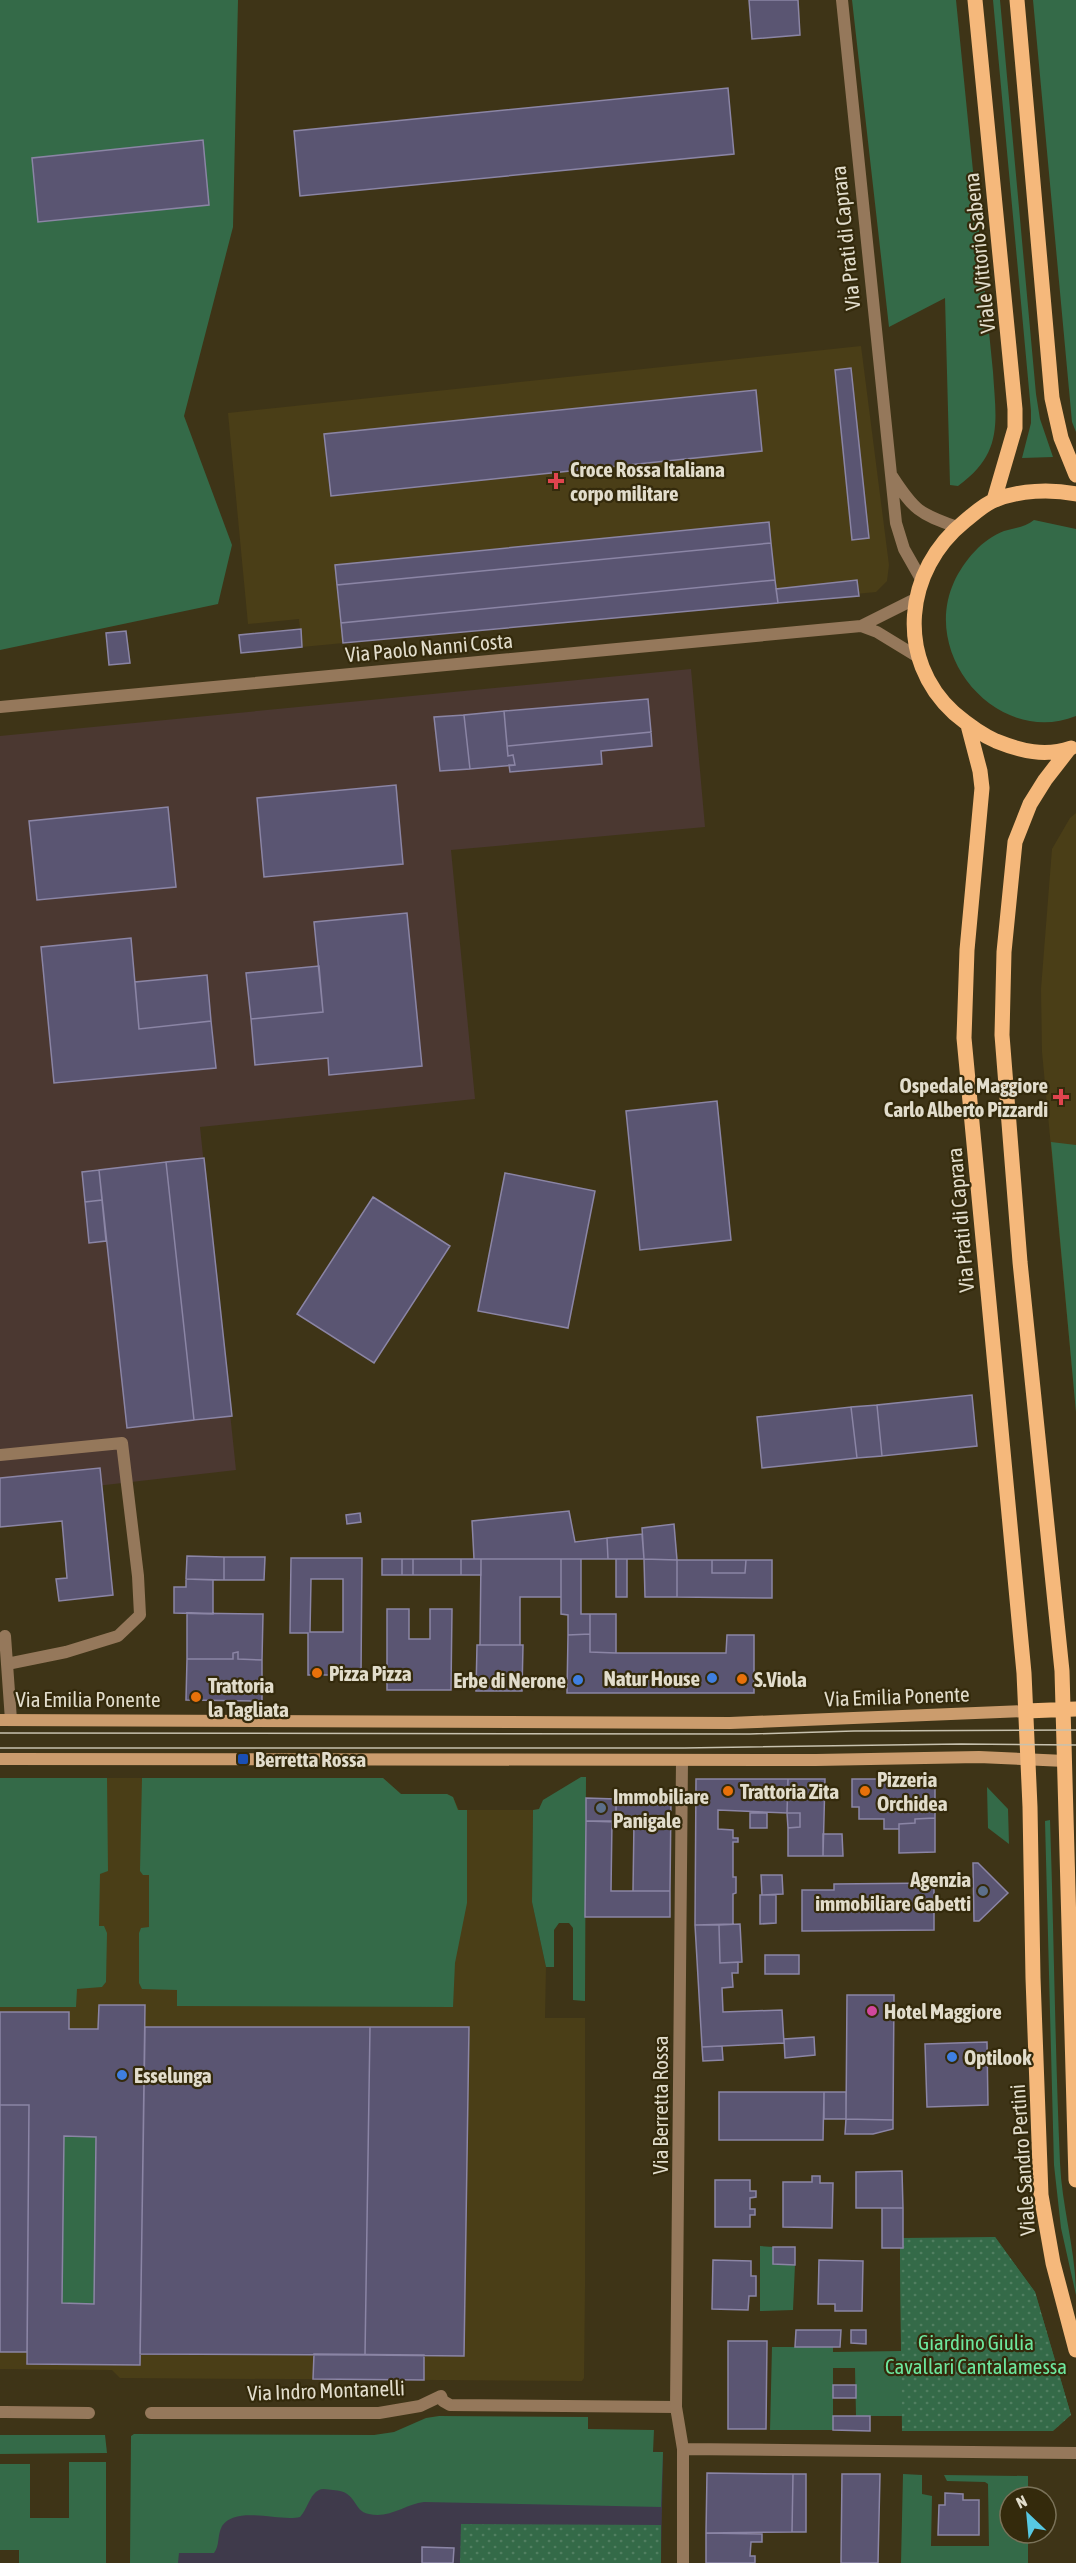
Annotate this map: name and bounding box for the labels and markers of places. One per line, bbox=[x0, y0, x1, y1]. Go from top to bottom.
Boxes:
place label: Croce Rossa Italiana corpo militare bbox=[570, 457, 725, 505]
marker: Croce Rossa Italiana corpo militare bbox=[547, 472, 565, 490]
place label: Ospedale Maggiore Carlo Alberto Pizzardi bbox=[884, 1073, 1048, 1121]
marker: Ospedale Maggiore Carlo Alberto Pizzardi bbox=[1052, 1088, 1070, 1106]
place label: Pizza Pizza bbox=[329, 1661, 412, 1685]
marker: Pizza Pizza bbox=[310, 1666, 324, 1680]
place label: Natur House bbox=[603, 1666, 700, 1690]
place label: S.Viola bbox=[754, 1667, 807, 1691]
place label: Erbe di Nerone bbox=[453, 1668, 566, 1692]
marker: Natur House bbox=[705, 1671, 719, 1685]
marker: S.Viola bbox=[735, 1672, 749, 1686]
place label: Trattoria la Tagliata bbox=[208, 1673, 289, 1721]
marker: Erbe di Nerone bbox=[571, 1673, 585, 1687]
marker: Trattoria la Tagliata bbox=[189, 1690, 203, 1704]
place label: Berretta Rossa bbox=[255, 1747, 366, 1771]
marker: Berretta Rossa bbox=[236, 1752, 250, 1766]
place label: Pizzeria Orchidea bbox=[877, 1767, 948, 1815]
place label: Trattoria Zita bbox=[740, 1779, 839, 1803]
place label: Immobiliare Panigale bbox=[613, 1784, 709, 1832]
marker: Trattoria Zita bbox=[721, 1784, 735, 1798]
marker: Pizzeria Orchidea bbox=[858, 1784, 872, 1798]
marker: Immobiliare Panigale bbox=[594, 1801, 608, 1815]
place label: Agenzia immobiliare Gabetti bbox=[815, 1867, 971, 1915]
marker: Agenzia immobiliare Gabetti bbox=[976, 1884, 990, 1898]
place label: Hotel Maggiore bbox=[884, 1999, 1002, 2023]
marker: Hotel Maggiore bbox=[865, 2004, 879, 2018]
place label: Optilook bbox=[964, 2045, 1032, 2069]
marker: Optilook bbox=[945, 2050, 959, 2064]
place label: Esselunga bbox=[134, 2063, 212, 2087]
marker: Esselunga bbox=[115, 2068, 129, 2082]

